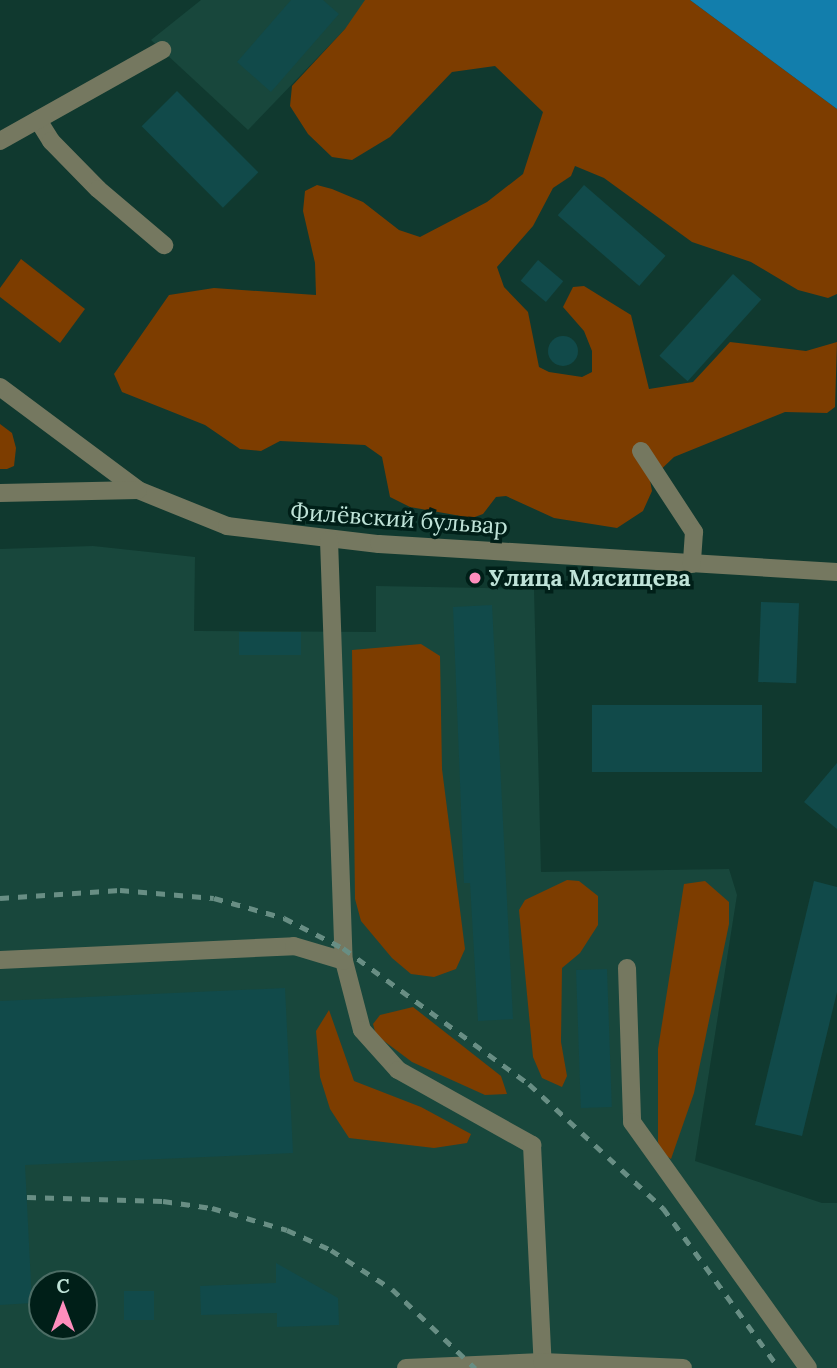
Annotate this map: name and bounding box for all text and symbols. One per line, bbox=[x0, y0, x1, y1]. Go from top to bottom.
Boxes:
street label: Филёвский бульвар bbox=[289, 498, 509, 540]
place label: Улица Мясищева bbox=[489, 564, 691, 592]
marker: Улица Мясищева bbox=[467, 570, 483, 586]
north arrow bbox=[28, 1270, 98, 1340]
text: С bbox=[56, 1274, 70, 1298]

